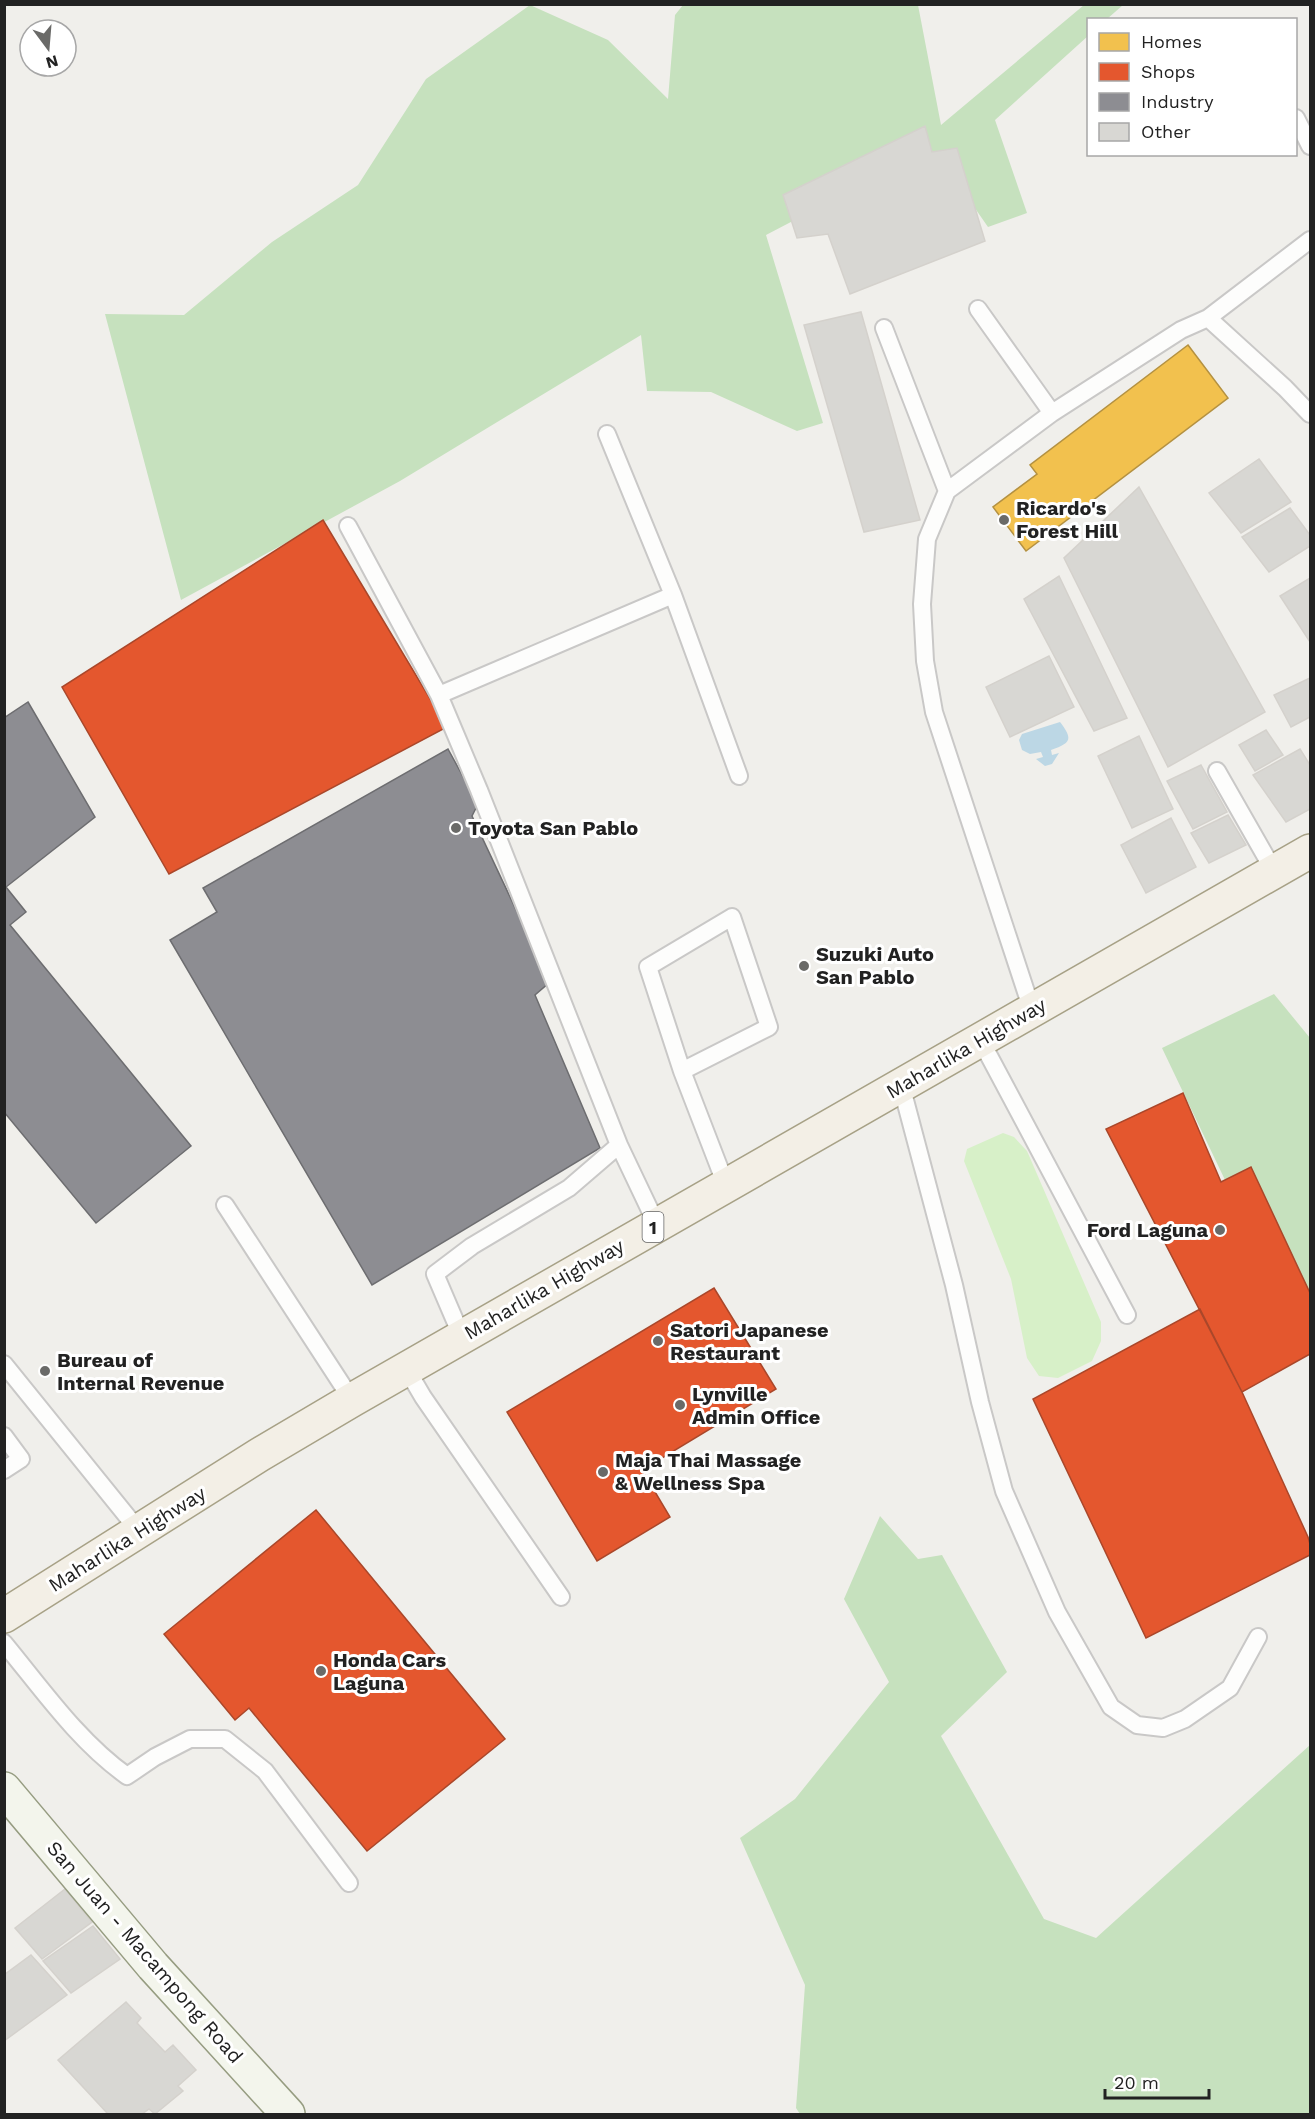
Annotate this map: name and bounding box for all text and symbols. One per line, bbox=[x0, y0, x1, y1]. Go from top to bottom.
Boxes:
north arrow bbox=[18, 18, 78, 78]
legend bbox=[1087, 18, 1297, 156]
text: Homes bbox=[1141, 31, 1202, 52]
text: N bbox=[44, 51, 60, 73]
text: Shops bbox=[1141, 61, 1195, 82]
text: Industry bbox=[1141, 91, 1214, 112]
text: Other bbox=[1141, 121, 1191, 142]
place label: Ricardo's Forest Hill bbox=[1016, 496, 1119, 543]
marker: Ricardo's Forest Hill bbox=[997, 513, 1011, 527]
place label: Toyota San Pablo bbox=[468, 816, 638, 840]
marker: Toyota San Pablo bbox=[449, 821, 463, 835]
place label: Suzuki Auto San Pablo bbox=[816, 942, 934, 989]
marker: Suzuki Auto San Pablo bbox=[797, 959, 811, 973]
street label: Maharlika Highway bbox=[882, 992, 1051, 1104]
road number: 1 bbox=[642, 1212, 664, 1242]
place label: Ford Laguna bbox=[1087, 1218, 1208, 1242]
marker: Ford Laguna bbox=[1213, 1223, 1227, 1237]
street label: Maharlika Highway bbox=[460, 1233, 629, 1345]
place label: Satori Japanese Restaurant bbox=[670, 1318, 829, 1365]
marker: Satori Japanese Restaurant bbox=[651, 1334, 665, 1348]
place label: Bureau of Internal Revenue bbox=[57, 1348, 224, 1395]
marker: Bureau of Internal Revenue bbox=[38, 1364, 52, 1378]
place label: Lynville Admin Office bbox=[692, 1382, 820, 1429]
marker: Lynville Admin Office bbox=[673, 1398, 687, 1412]
place label: Maja Thai Massage & Wellness Spa bbox=[615, 1448, 801, 1495]
marker: Maja Thai Massage & Wellness Spa bbox=[596, 1465, 610, 1479]
street label: Maharlika Highway bbox=[44, 1481, 211, 1597]
place label: Honda Cars Laguna bbox=[333, 1648, 446, 1695]
marker: Honda Cars Laguna bbox=[314, 1664, 328, 1678]
street label: San Juan - Macampong Road bbox=[42, 1836, 248, 2068]
scale bar bbox=[1105, 2062, 1208, 2100]
text: 20 m bbox=[1114, 2072, 1159, 2093]

